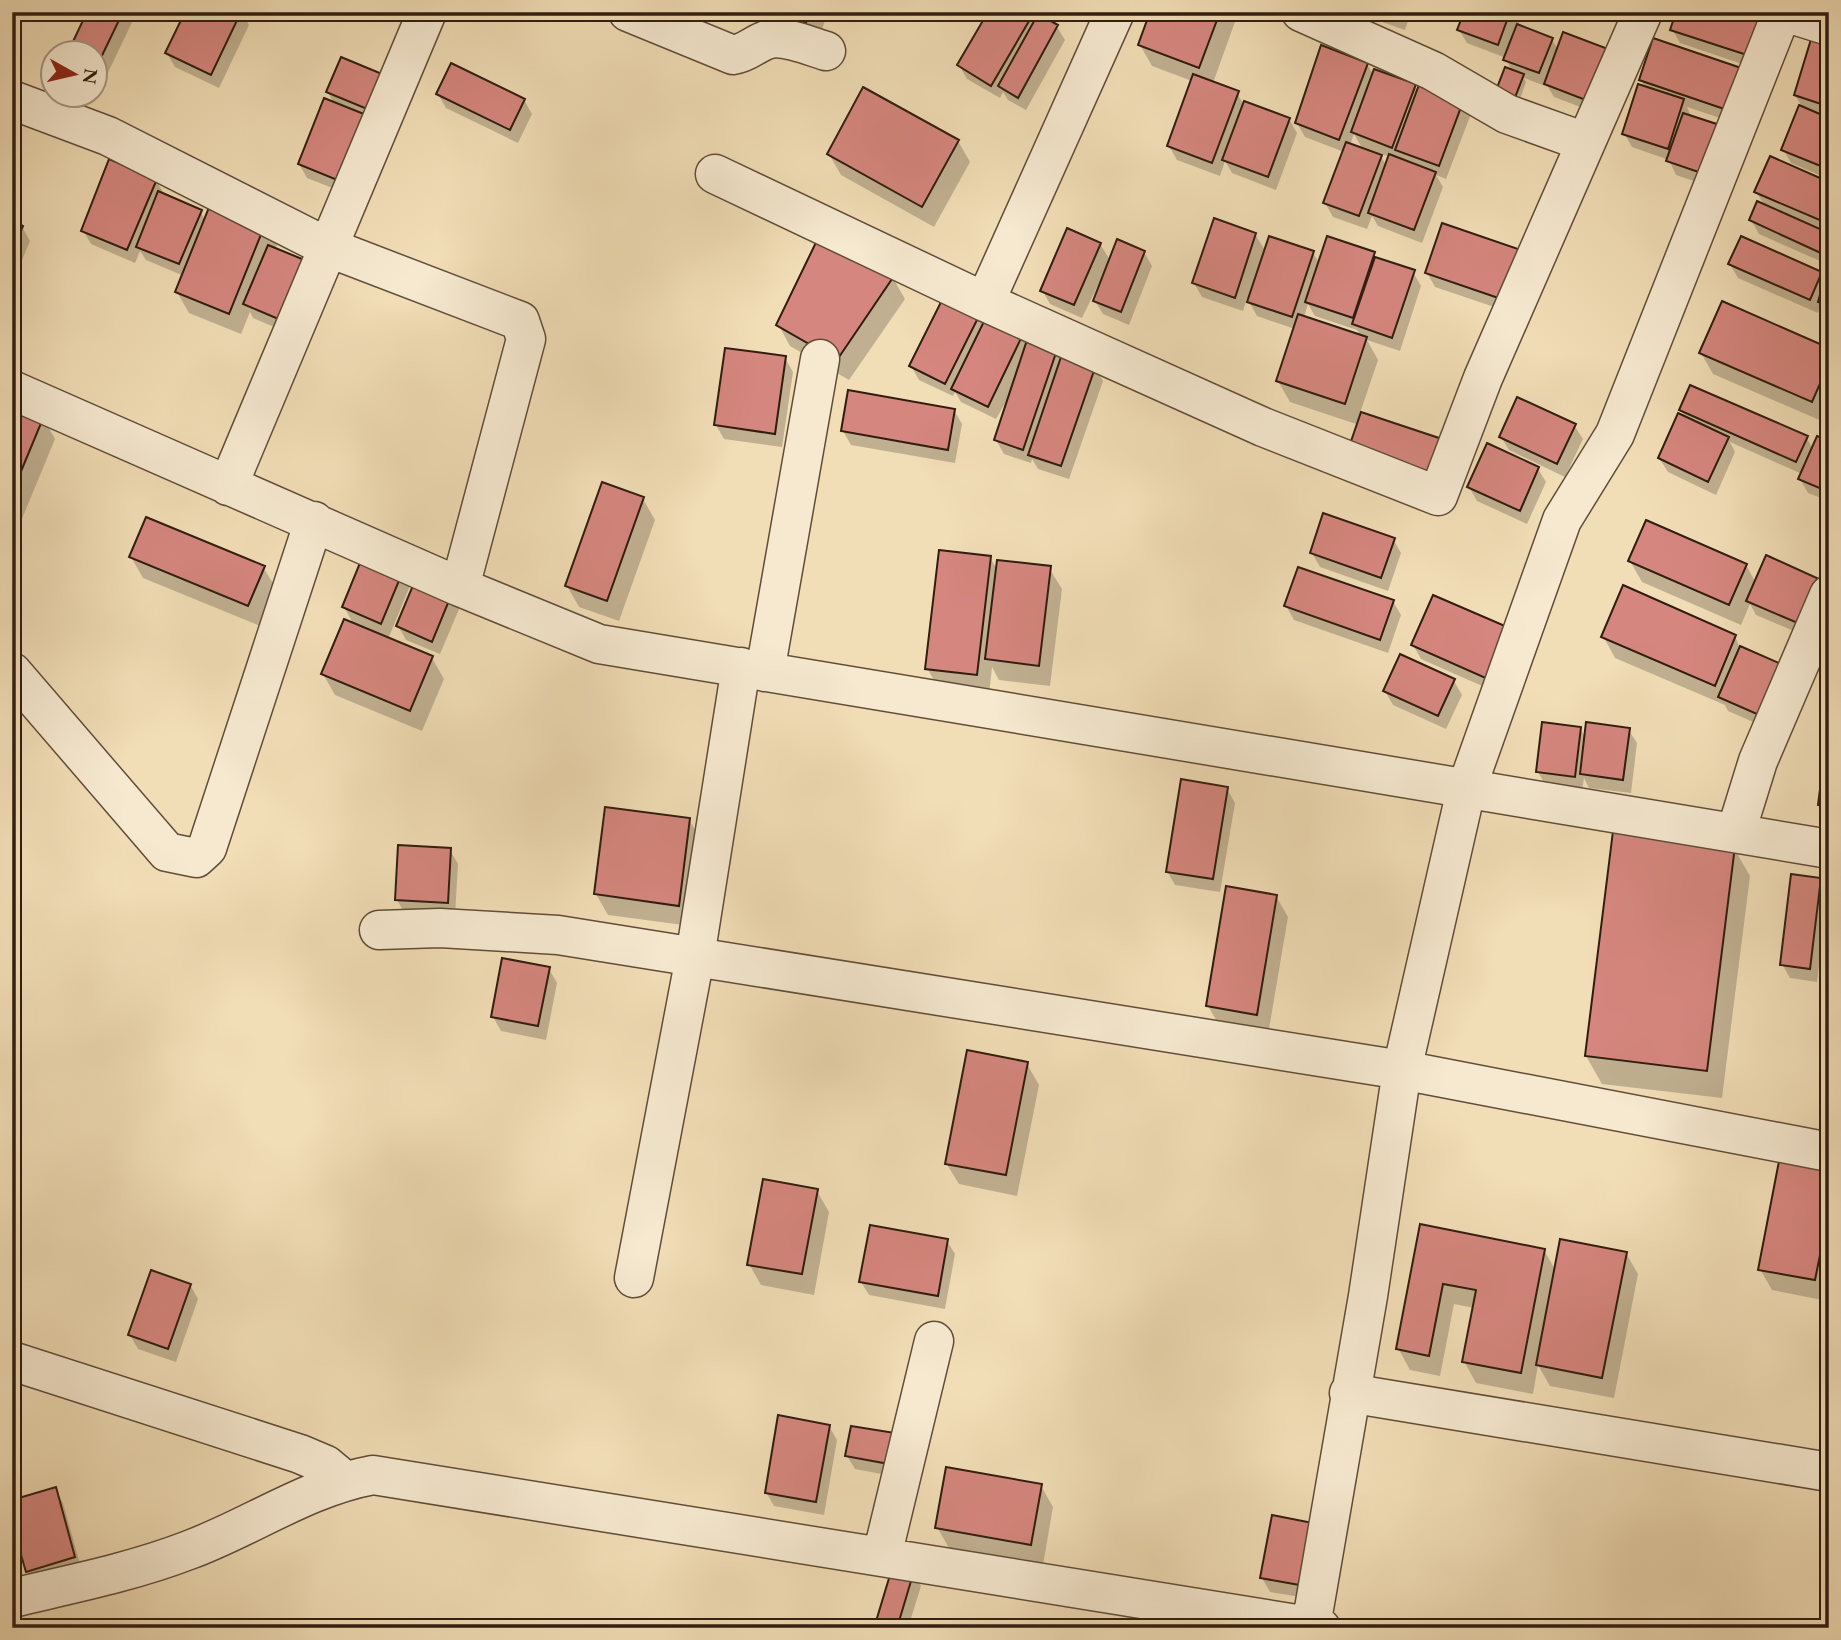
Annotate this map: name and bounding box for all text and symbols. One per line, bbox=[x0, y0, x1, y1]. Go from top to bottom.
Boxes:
north arrow bbox=[38, 38, 108, 108]
text: N bbox=[77, 67, 104, 86]

